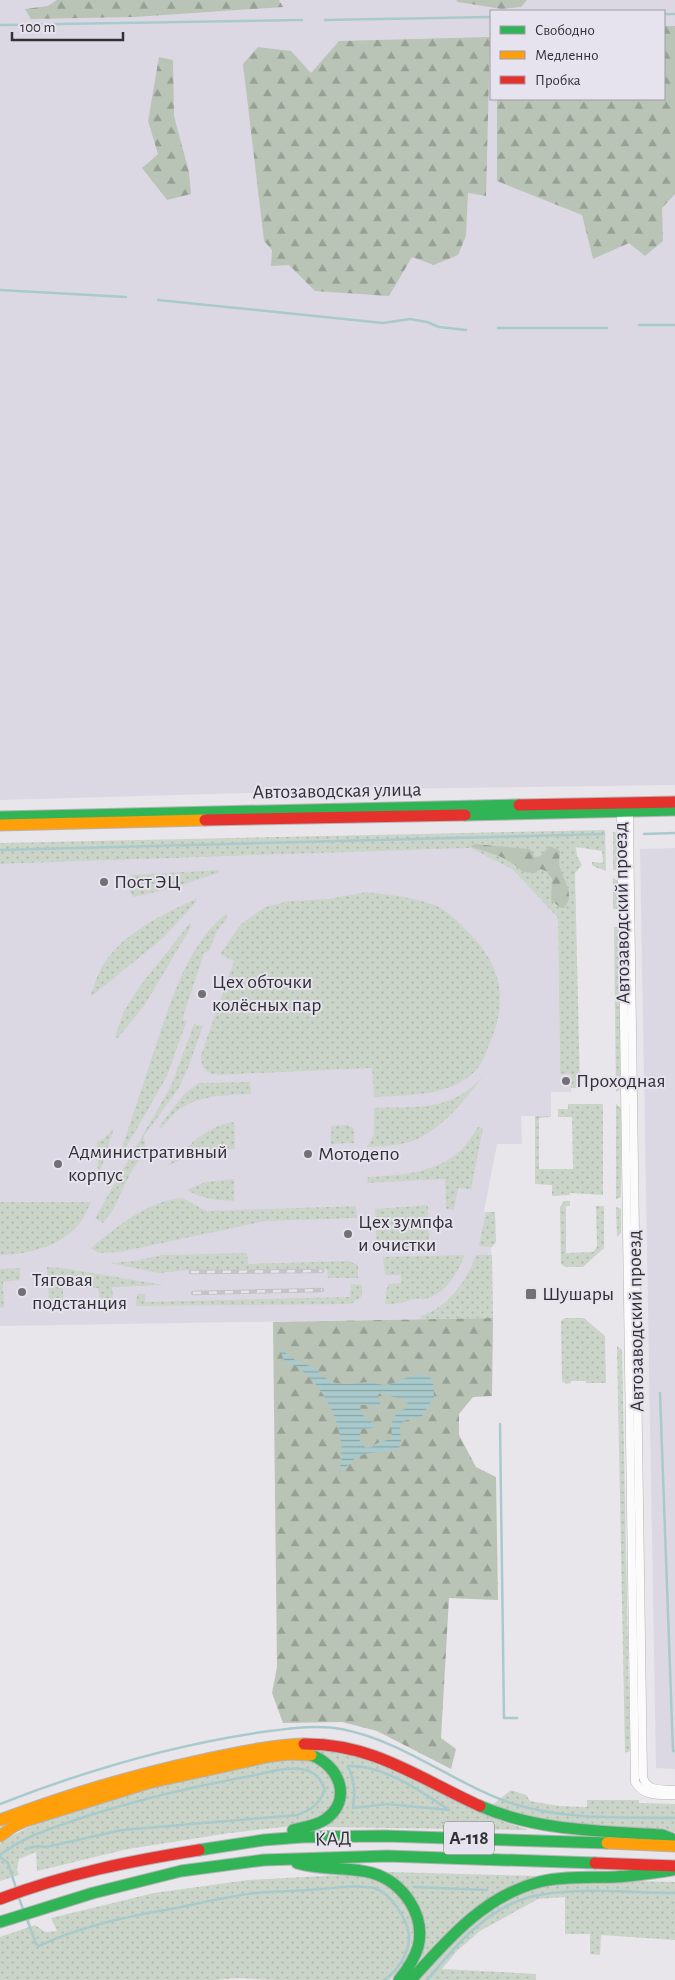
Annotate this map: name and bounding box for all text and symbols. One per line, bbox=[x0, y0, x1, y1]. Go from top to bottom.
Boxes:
scale bar bbox=[12, 10, 124, 42]
legend bbox=[490, 10, 665, 100]
text: 100 m bbox=[20, 20, 55, 35]
text: Свободно bbox=[535, 23, 595, 38]
text: Медленно bbox=[535, 48, 599, 63]
text: Пробка bbox=[535, 73, 581, 88]
street label: Автозаводская улица bbox=[252, 780, 422, 802]
street label: Автозаводский проезд bbox=[610, 822, 634, 1004]
place label: Пост ЭЦ bbox=[114, 872, 181, 892]
marker: Пост ЭЦ bbox=[98, 876, 110, 888]
place label: Цех обточки колёсных пар bbox=[212, 972, 322, 1015]
marker: Цех обточки колёсных пар bbox=[196, 988, 208, 1000]
place label: Проходная bbox=[576, 1071, 666, 1091]
marker: Проходная bbox=[560, 1075, 572, 1087]
place label: Административный корпус bbox=[68, 1142, 228, 1185]
place label: Мотодепо bbox=[318, 1144, 399, 1164]
marker: Мотодепо bbox=[302, 1148, 314, 1160]
marker: Административный корпус bbox=[52, 1158, 64, 1170]
place label: Цех зумпфа и очистки bbox=[358, 1212, 454, 1255]
marker: Цех зумпфа и очистки bbox=[342, 1228, 354, 1240]
street label: Автозаводский проезд bbox=[624, 1230, 648, 1412]
place label: Тяговая подстанция bbox=[32, 1270, 127, 1313]
place label: Шушары bbox=[542, 1284, 614, 1304]
marker: Тяговая подстанция bbox=[16, 1286, 28, 1298]
marker: Шушары bbox=[524, 1287, 538, 1301]
road number: А-118 bbox=[444, 1822, 494, 1855]
street label: КАД bbox=[314, 1828, 352, 1850]

